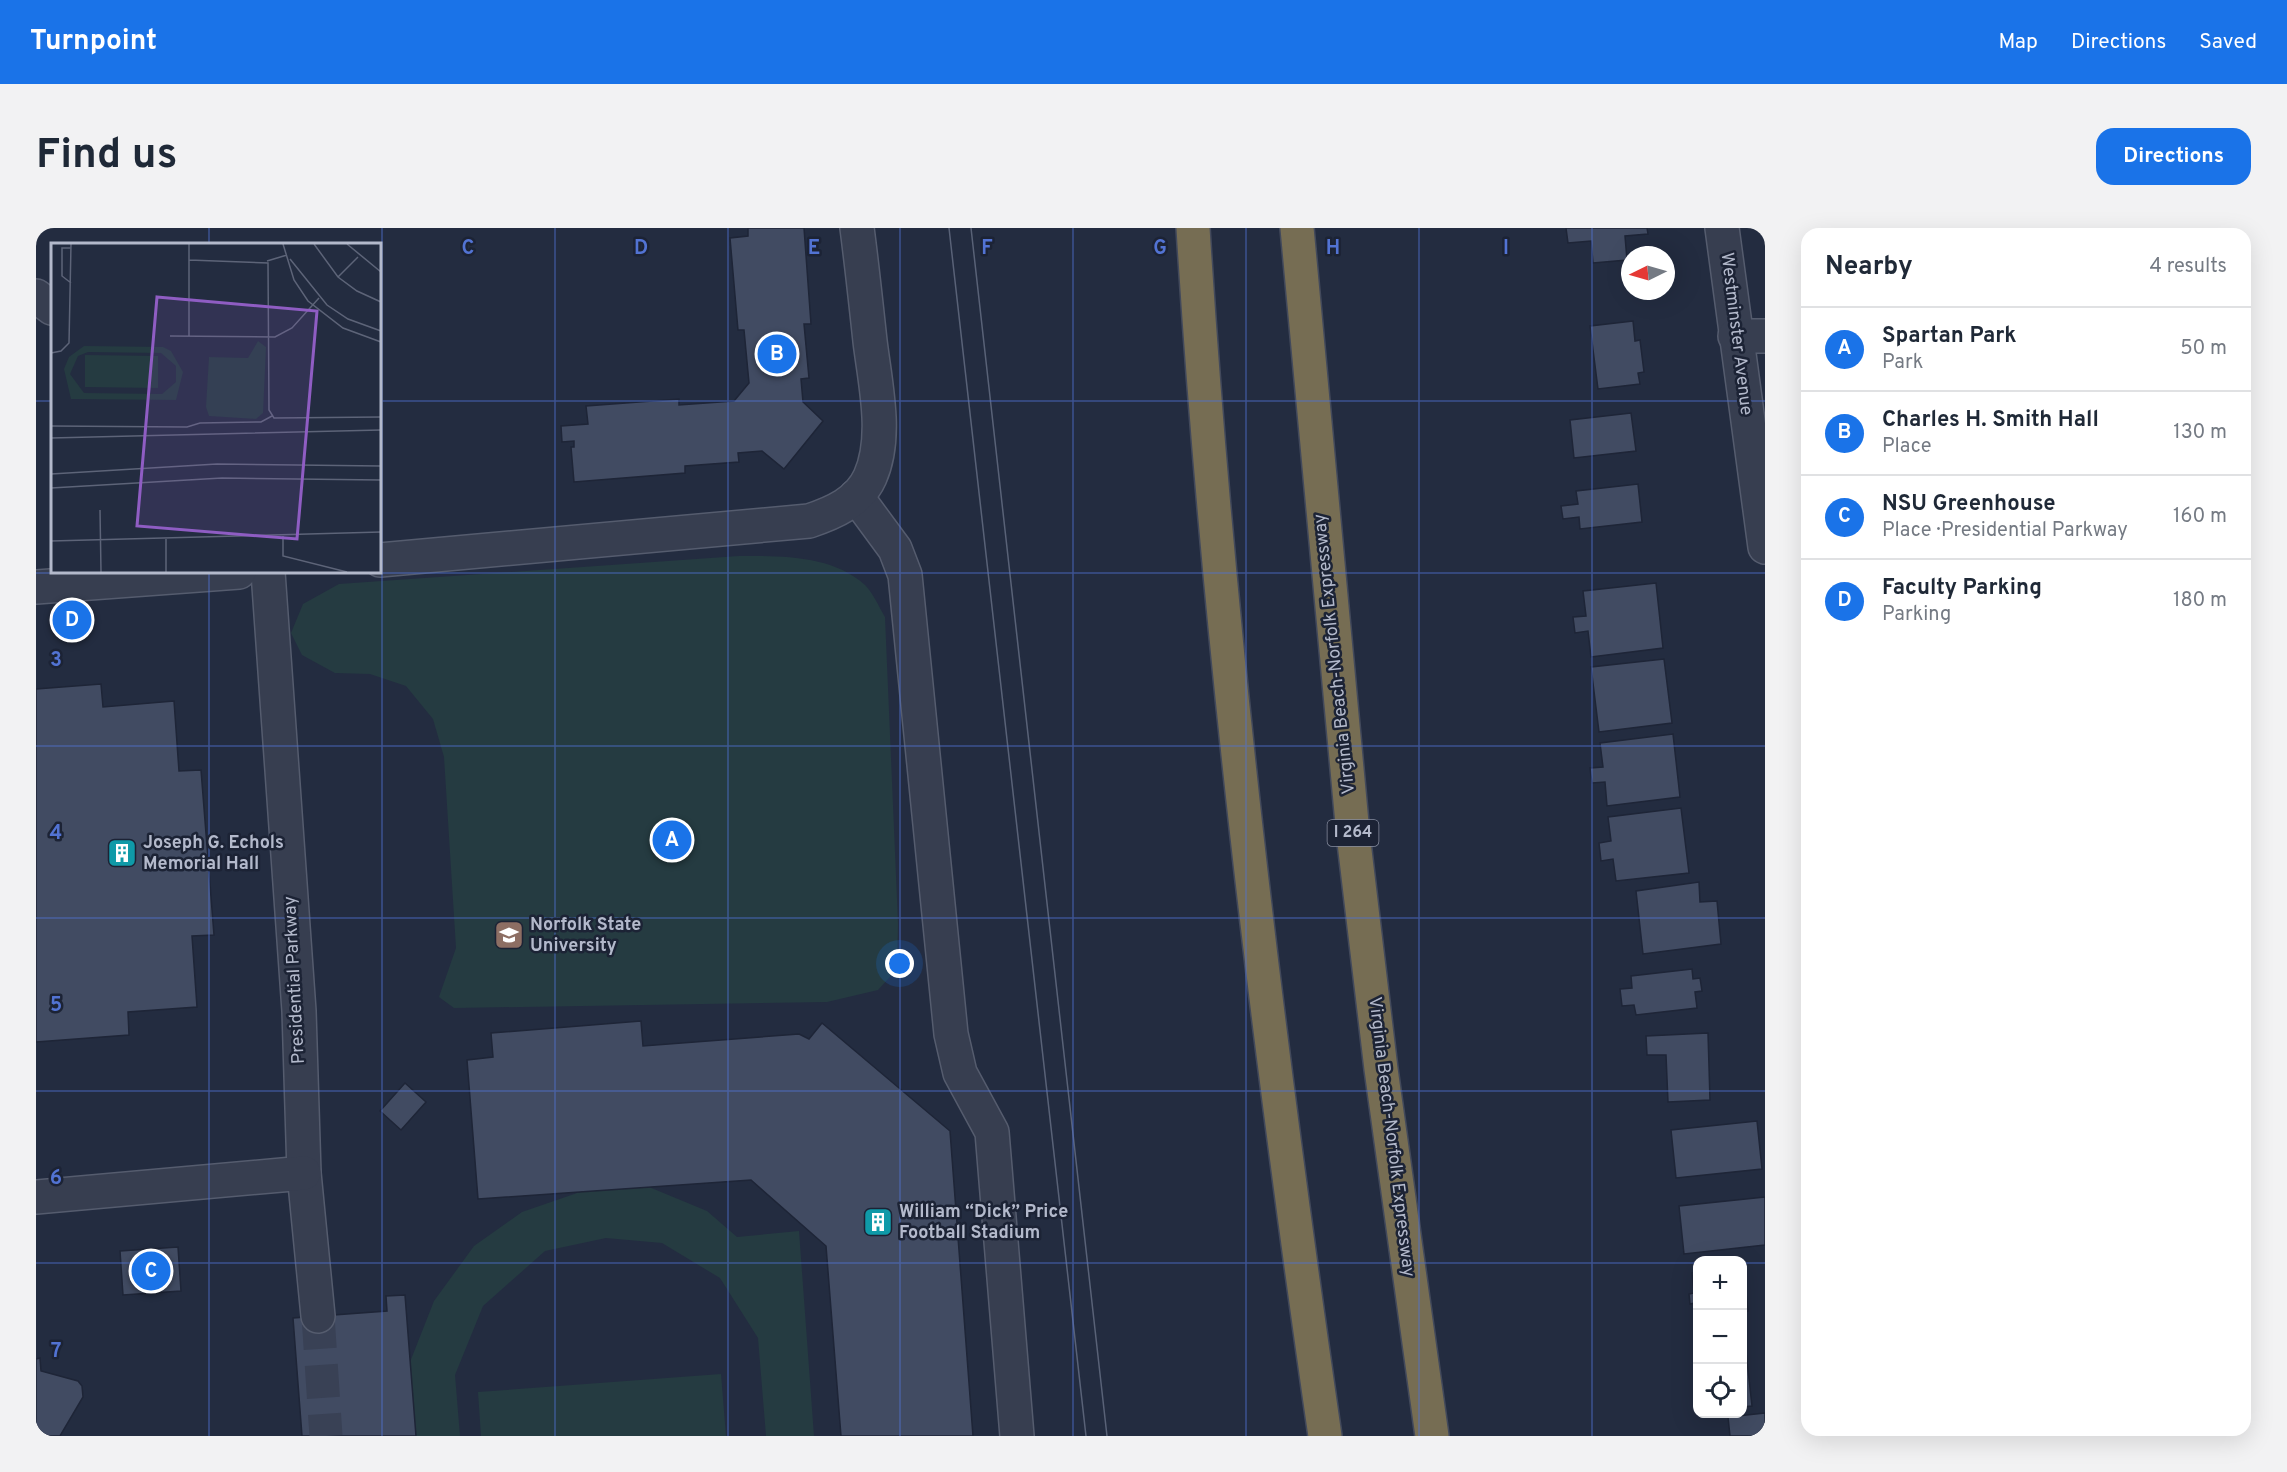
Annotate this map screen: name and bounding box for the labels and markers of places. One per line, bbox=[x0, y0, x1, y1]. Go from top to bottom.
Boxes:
pin: B bbox=[758, 332, 796, 376]
pin: D bbox=[52, 598, 92, 642]
pin: A bbox=[652, 818, 692, 862]
place label: Joseph G. Echols Memorial Hall bbox=[143, 832, 284, 876]
building icon: Joseph G. Echols Memorial Hall bbox=[106, 837, 138, 869]
place label: Norfolk State University bbox=[530, 914, 641, 958]
school or university icon: Norfolk State University bbox=[493, 919, 525, 951]
place label: William “Dick” Price Football Stadium bbox=[899, 1201, 1068, 1245]
building icon: William “Dick” Price Football Stadium bbox=[862, 1206, 894, 1238]
pin: C bbox=[132, 1248, 170, 1294]

